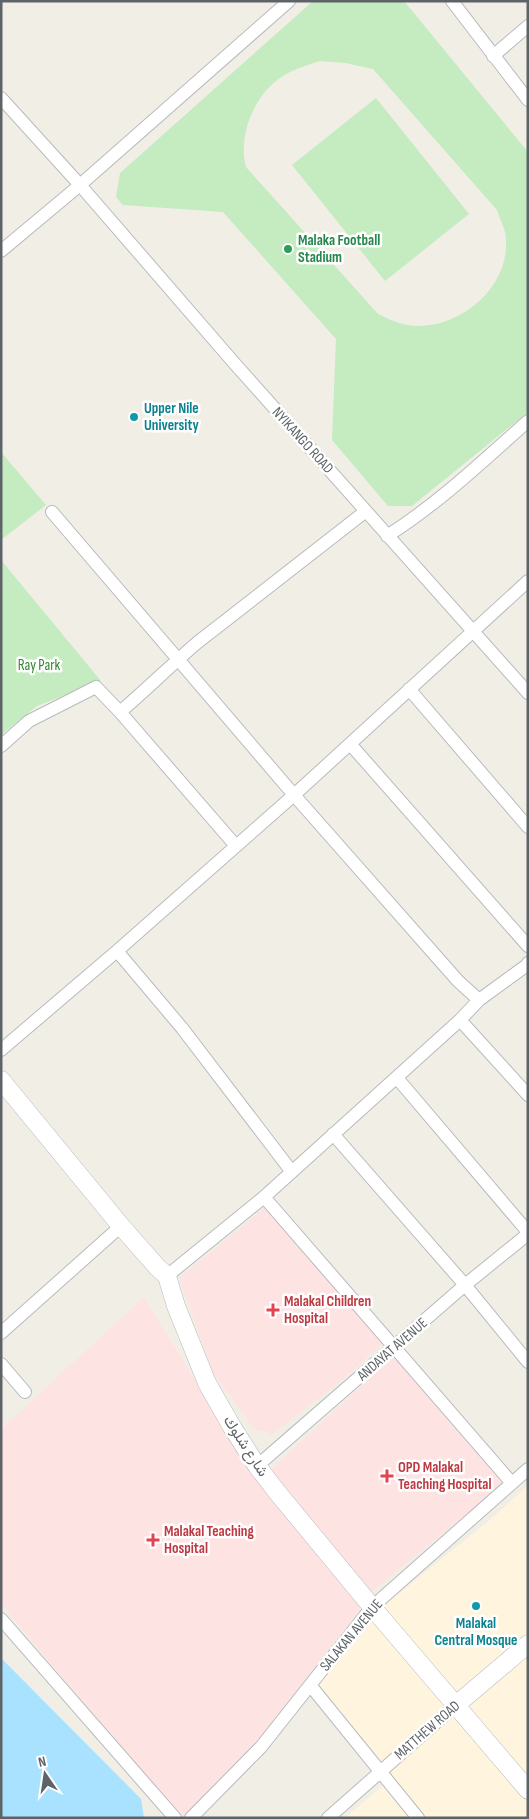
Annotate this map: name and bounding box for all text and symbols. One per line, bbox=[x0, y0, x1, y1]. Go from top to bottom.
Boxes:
place label: Malaka Football Stadium bbox=[298, 231, 380, 267]
marker: Malaka Football Stadium bbox=[282, 243, 294, 255]
place label: Upper Nile University bbox=[144, 399, 199, 435]
street label: NYIKANGO ROAD bbox=[268, 403, 337, 478]
marker: Upper Nile University bbox=[128, 411, 140, 423]
park label: Ray Park bbox=[18, 656, 61, 675]
place label: Malakal Children Hospital bbox=[284, 1292, 371, 1328]
marker: Malakal Children Hospital bbox=[266, 1303, 280, 1317]
street label: ANDAYAT AVENUE bbox=[352, 1314, 431, 1386]
street label: شارع شلوك bbox=[218, 1412, 272, 1481]
place label: OPD Malakal Teaching Hospital bbox=[398, 1458, 492, 1494]
marker: OPD Malakal Teaching Hospital bbox=[380, 1469, 394, 1483]
place label: Malakal Teaching Hospital bbox=[164, 1522, 254, 1558]
marker: Malakal Teaching Hospital bbox=[146, 1533, 160, 1547]
street label: SALAKAN AVENUE bbox=[316, 1595, 387, 1675]
marker: Malakal Central Mosque bbox=[470, 1600, 482, 1612]
place label: Malakal Central Mosque bbox=[435, 1614, 517, 1650]
street label: MATTHEW ROAD bbox=[391, 1697, 464, 1764]
north arrow bbox=[20, 1749, 70, 1799]
text: N bbox=[37, 1753, 48, 1771]

